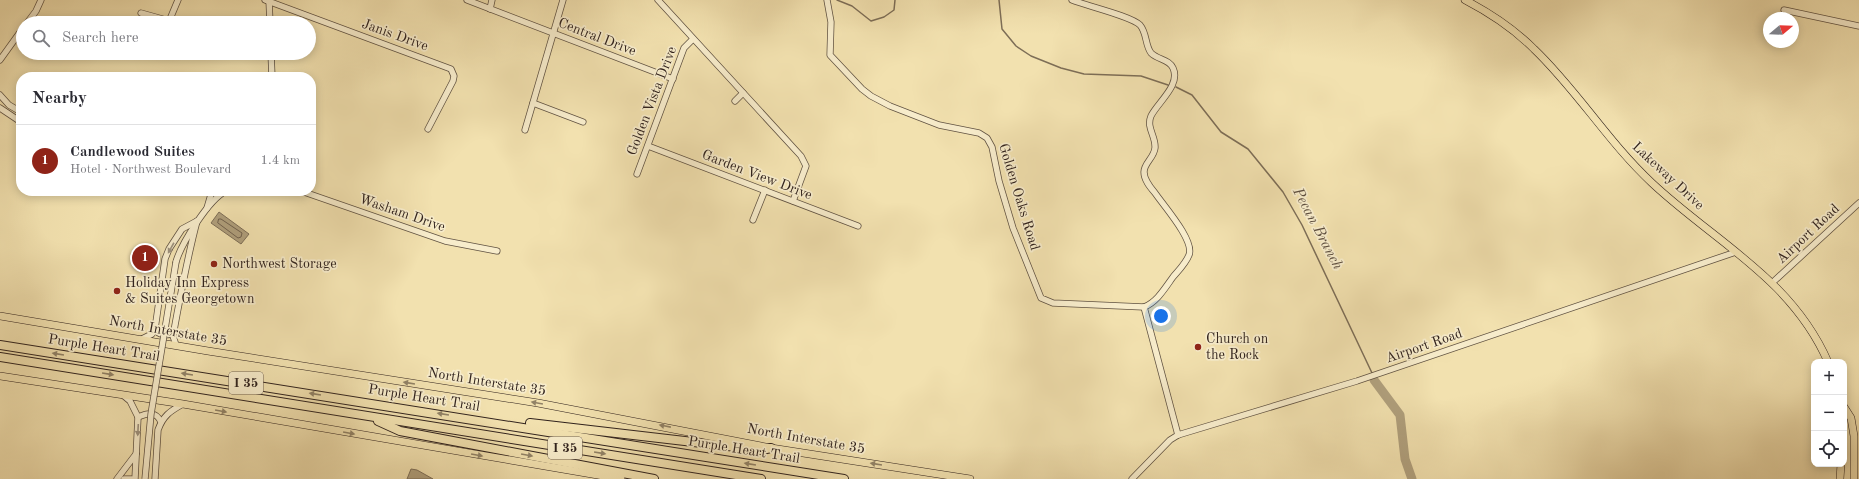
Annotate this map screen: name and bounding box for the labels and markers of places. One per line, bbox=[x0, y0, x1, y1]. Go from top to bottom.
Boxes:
pin: 1 bbox=[132, 243, 158, 273]
place label: Northwest Storage bbox=[222, 257, 337, 271]
marker: Northwest Storage bbox=[209, 259, 219, 269]
place label: Holiday Inn Express & Suites Georgetown bbox=[125, 276, 255, 306]
marker: Holiday Inn Express & Suites Georgetown bbox=[112, 286, 122, 296]
place label: Church on the Rock bbox=[1206, 332, 1269, 362]
marker: Church on the Rock bbox=[1193, 342, 1203, 352]

